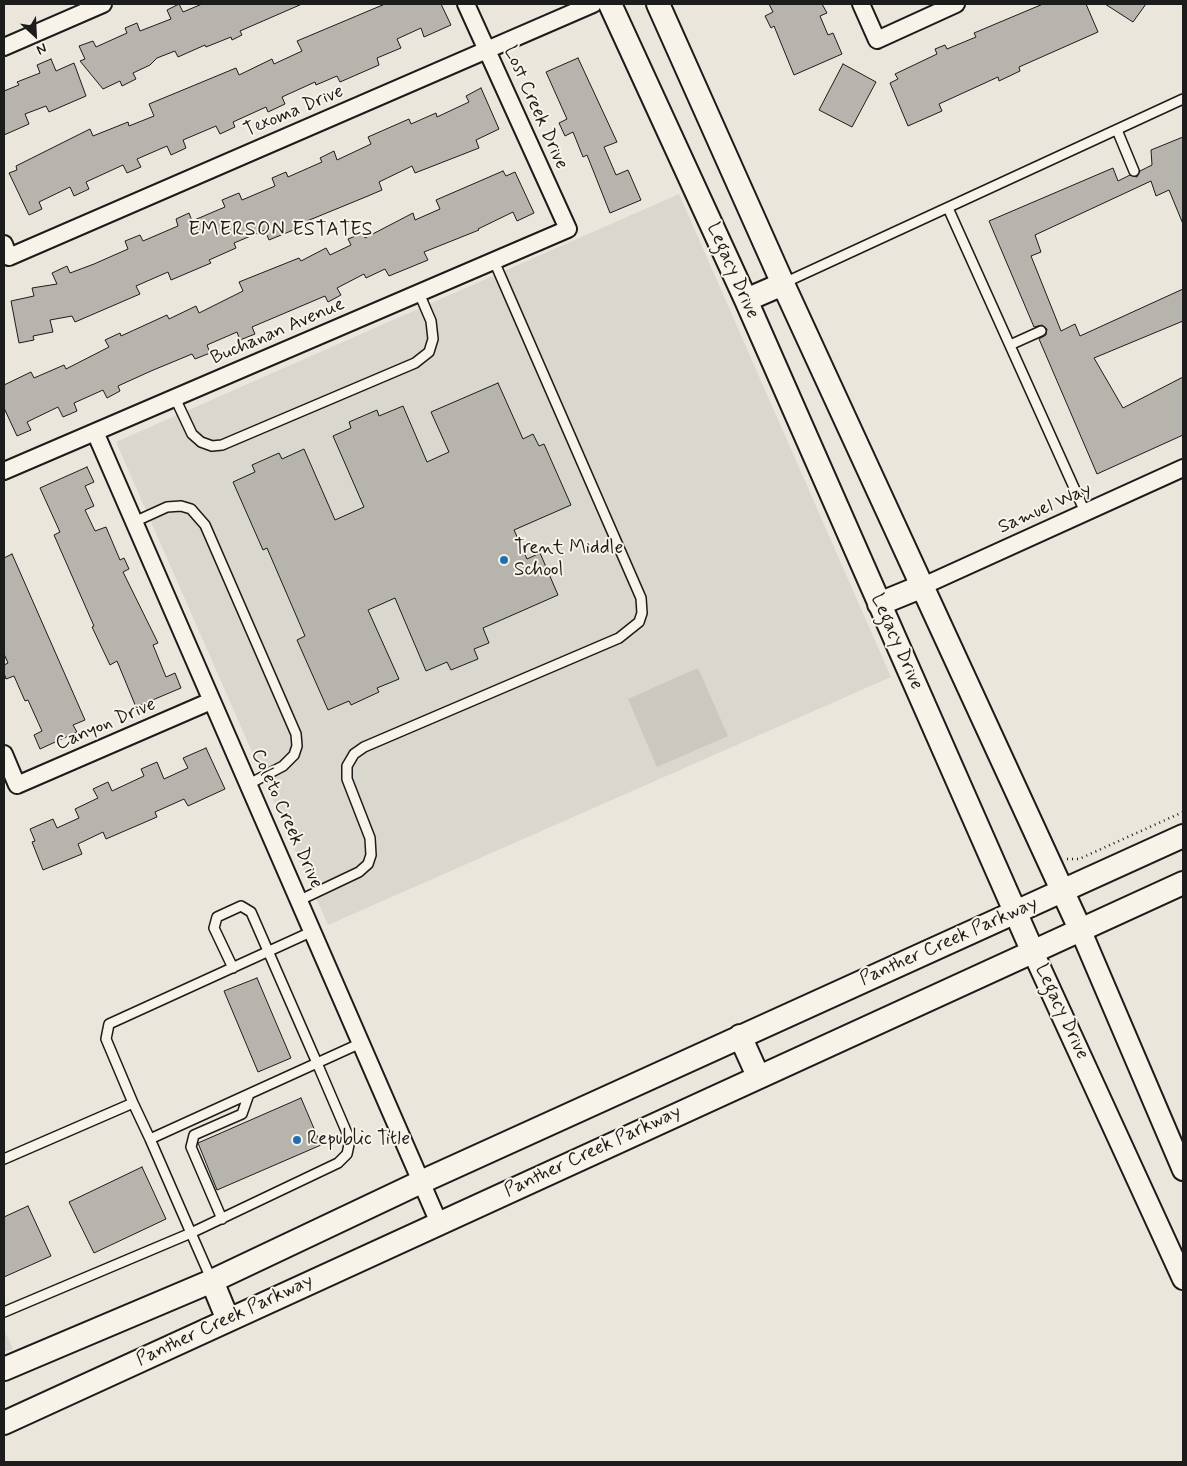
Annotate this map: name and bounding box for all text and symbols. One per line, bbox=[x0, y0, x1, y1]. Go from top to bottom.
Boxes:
north arrow bbox=[10, 10, 60, 60]
text: N bbox=[33, 38, 49, 59]
street label: Lost Creek Drive bbox=[498, 43, 572, 173]
street label: Texoma Drive bbox=[241, 81, 347, 143]
district label: EMERSON ESTATES bbox=[183, 219, 379, 243]
street label: Legacy Drive bbox=[701, 219, 763, 323]
street label: Buchanan Avenue bbox=[208, 294, 348, 370]
street label: Samuel Way bbox=[995, 478, 1095, 540]
place label: Trent Middle School bbox=[514, 538, 623, 582]
marker: Trent Middle School bbox=[498, 554, 510, 566]
street label: Legacy Drive bbox=[865, 590, 927, 694]
street label: Canyon Drive bbox=[53, 694, 159, 756]
street label: Coleto Creek Drive bbox=[245, 746, 327, 892]
street label: Panther Creek Parkway bbox=[857, 892, 1041, 992]
street label: Legacy Drive bbox=[1029, 961, 1093, 1063]
street label: Panther Creek Parkway bbox=[501, 1101, 685, 1203]
place label: Republic Title bbox=[307, 1129, 410, 1151]
marker: Republic Title bbox=[291, 1134, 303, 1146]
street label: Panther Creek Parkway bbox=[133, 1270, 317, 1372]

